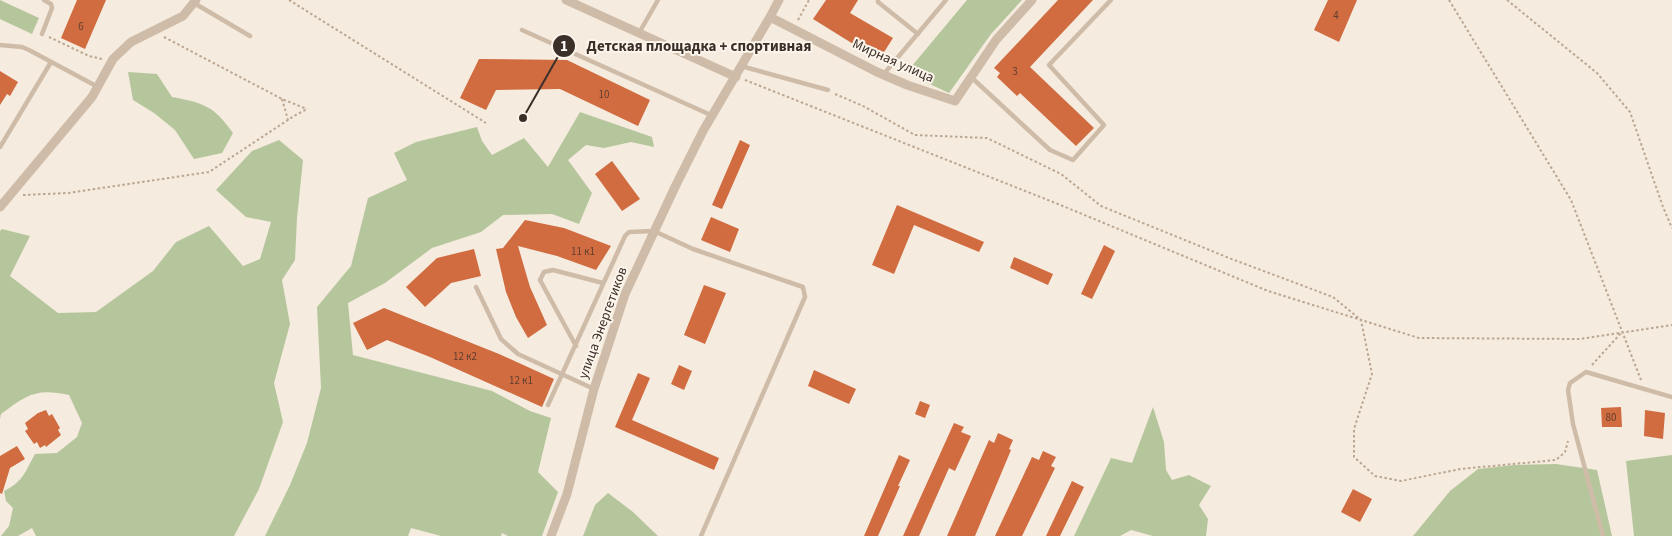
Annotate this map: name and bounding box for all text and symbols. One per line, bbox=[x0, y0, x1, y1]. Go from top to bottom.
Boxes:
house number: 4 bbox=[1333, 8, 1339, 23]
house number: 6 bbox=[78, 19, 84, 34]
callout: Детская площадка + спортивная bbox=[551, 31, 821, 61]
street label: Мирная улица bbox=[849, 34, 937, 88]
text: 1 bbox=[560, 36, 568, 57]
text: Детская площадка + спортивная bbox=[587, 36, 811, 57]
house number: 3 bbox=[1012, 64, 1018, 79]
house number: 10 bbox=[599, 87, 609, 102]
house number: 11 к1 bbox=[571, 244, 595, 259]
street label: улица Энергетиков bbox=[573, 264, 633, 382]
house number: 12 к2 bbox=[453, 349, 477, 364]
house number: 12 к1 bbox=[509, 373, 533, 388]
house number: 80 bbox=[1606, 410, 1616, 425]

